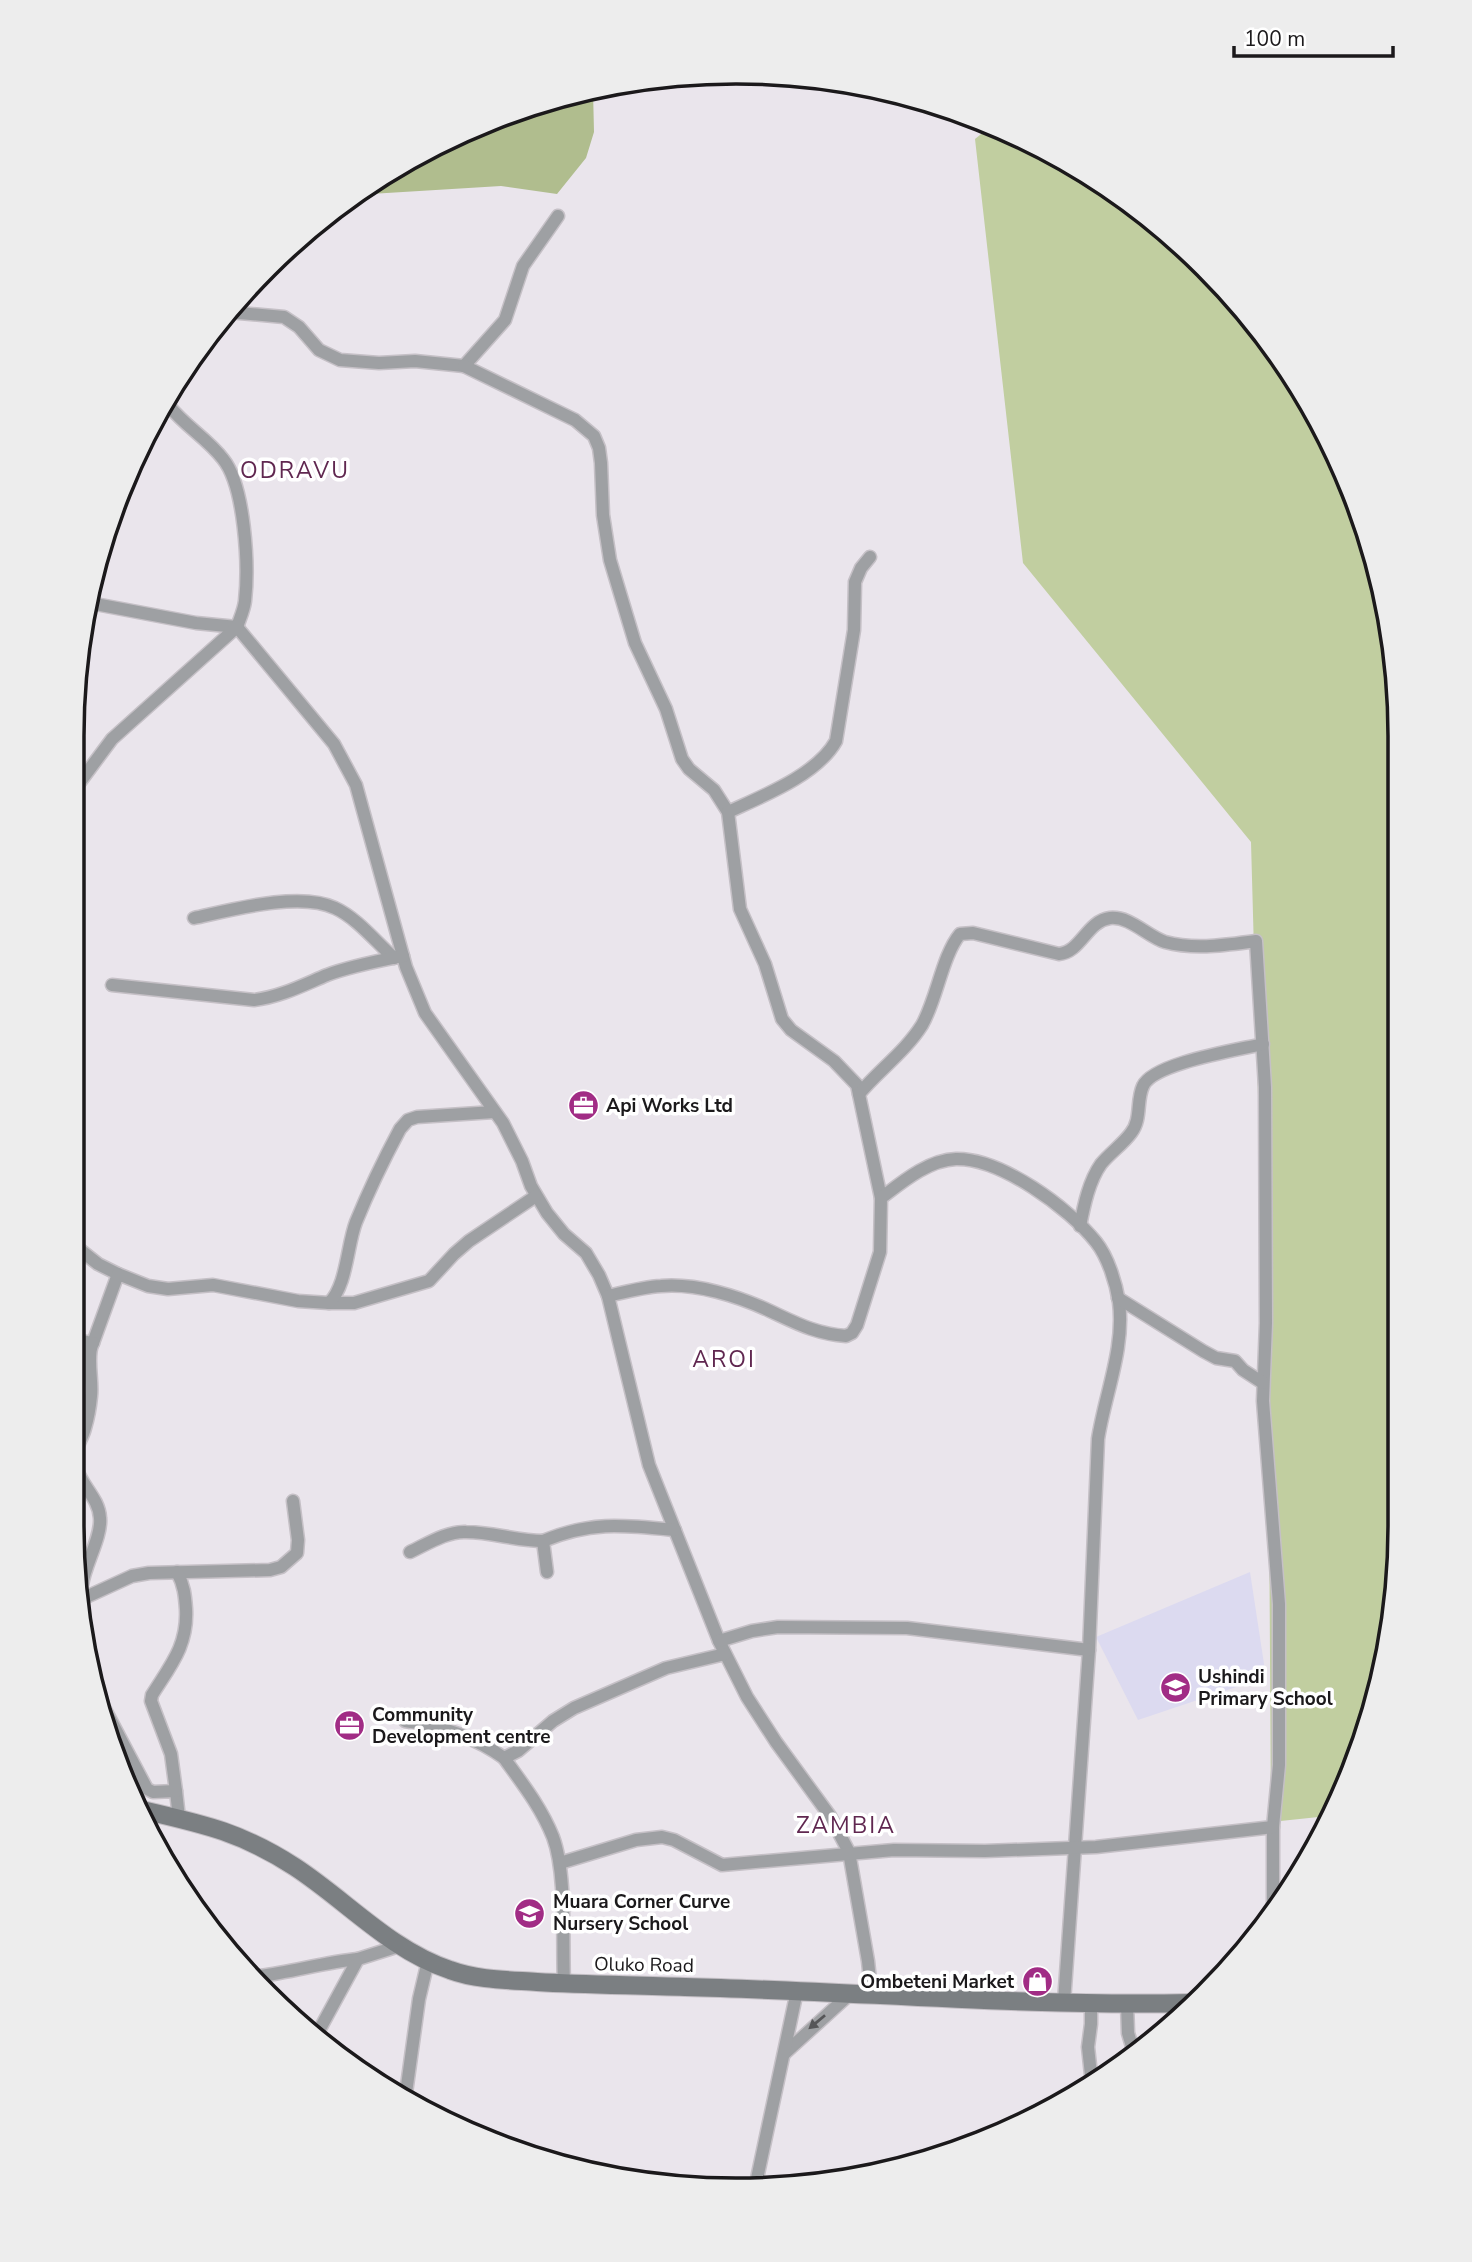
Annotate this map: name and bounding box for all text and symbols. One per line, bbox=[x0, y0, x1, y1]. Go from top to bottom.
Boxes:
scale bar bbox=[1234, 14, 1393, 58]
text: 100 m bbox=[1244, 25, 1305, 53]
district label: ODRAVU bbox=[240, 455, 350, 486]
office icon: Api Works Ltd bbox=[566, 1089, 600, 1123]
place label: Api Works Ltd bbox=[606, 1093, 733, 1119]
district label: AROI bbox=[692, 1344, 756, 1375]
place label: Ushindi Primary School bbox=[1198, 1664, 1333, 1712]
school or university icon: Ushindi Primary School bbox=[1158, 1671, 1192, 1705]
place label: Community Development centre bbox=[372, 1702, 551, 1750]
office icon: Community Development centre bbox=[332, 1709, 366, 1743]
district label: ZAMBIA bbox=[796, 1810, 896, 1841]
place label: Muara Corner Curve Nursery School bbox=[553, 1889, 730, 1937]
school or university icon: Muara Corner Curve Nursery School bbox=[513, 1896, 547, 1930]
street label: Oluko Road bbox=[594, 1951, 694, 1979]
shop icon: Ombeteni Market bbox=[1020, 1965, 1054, 1999]
place label: Ombeteni Market bbox=[860, 1969, 1015, 1995]
one-way arrow bbox=[809, 2014, 826, 2029]

